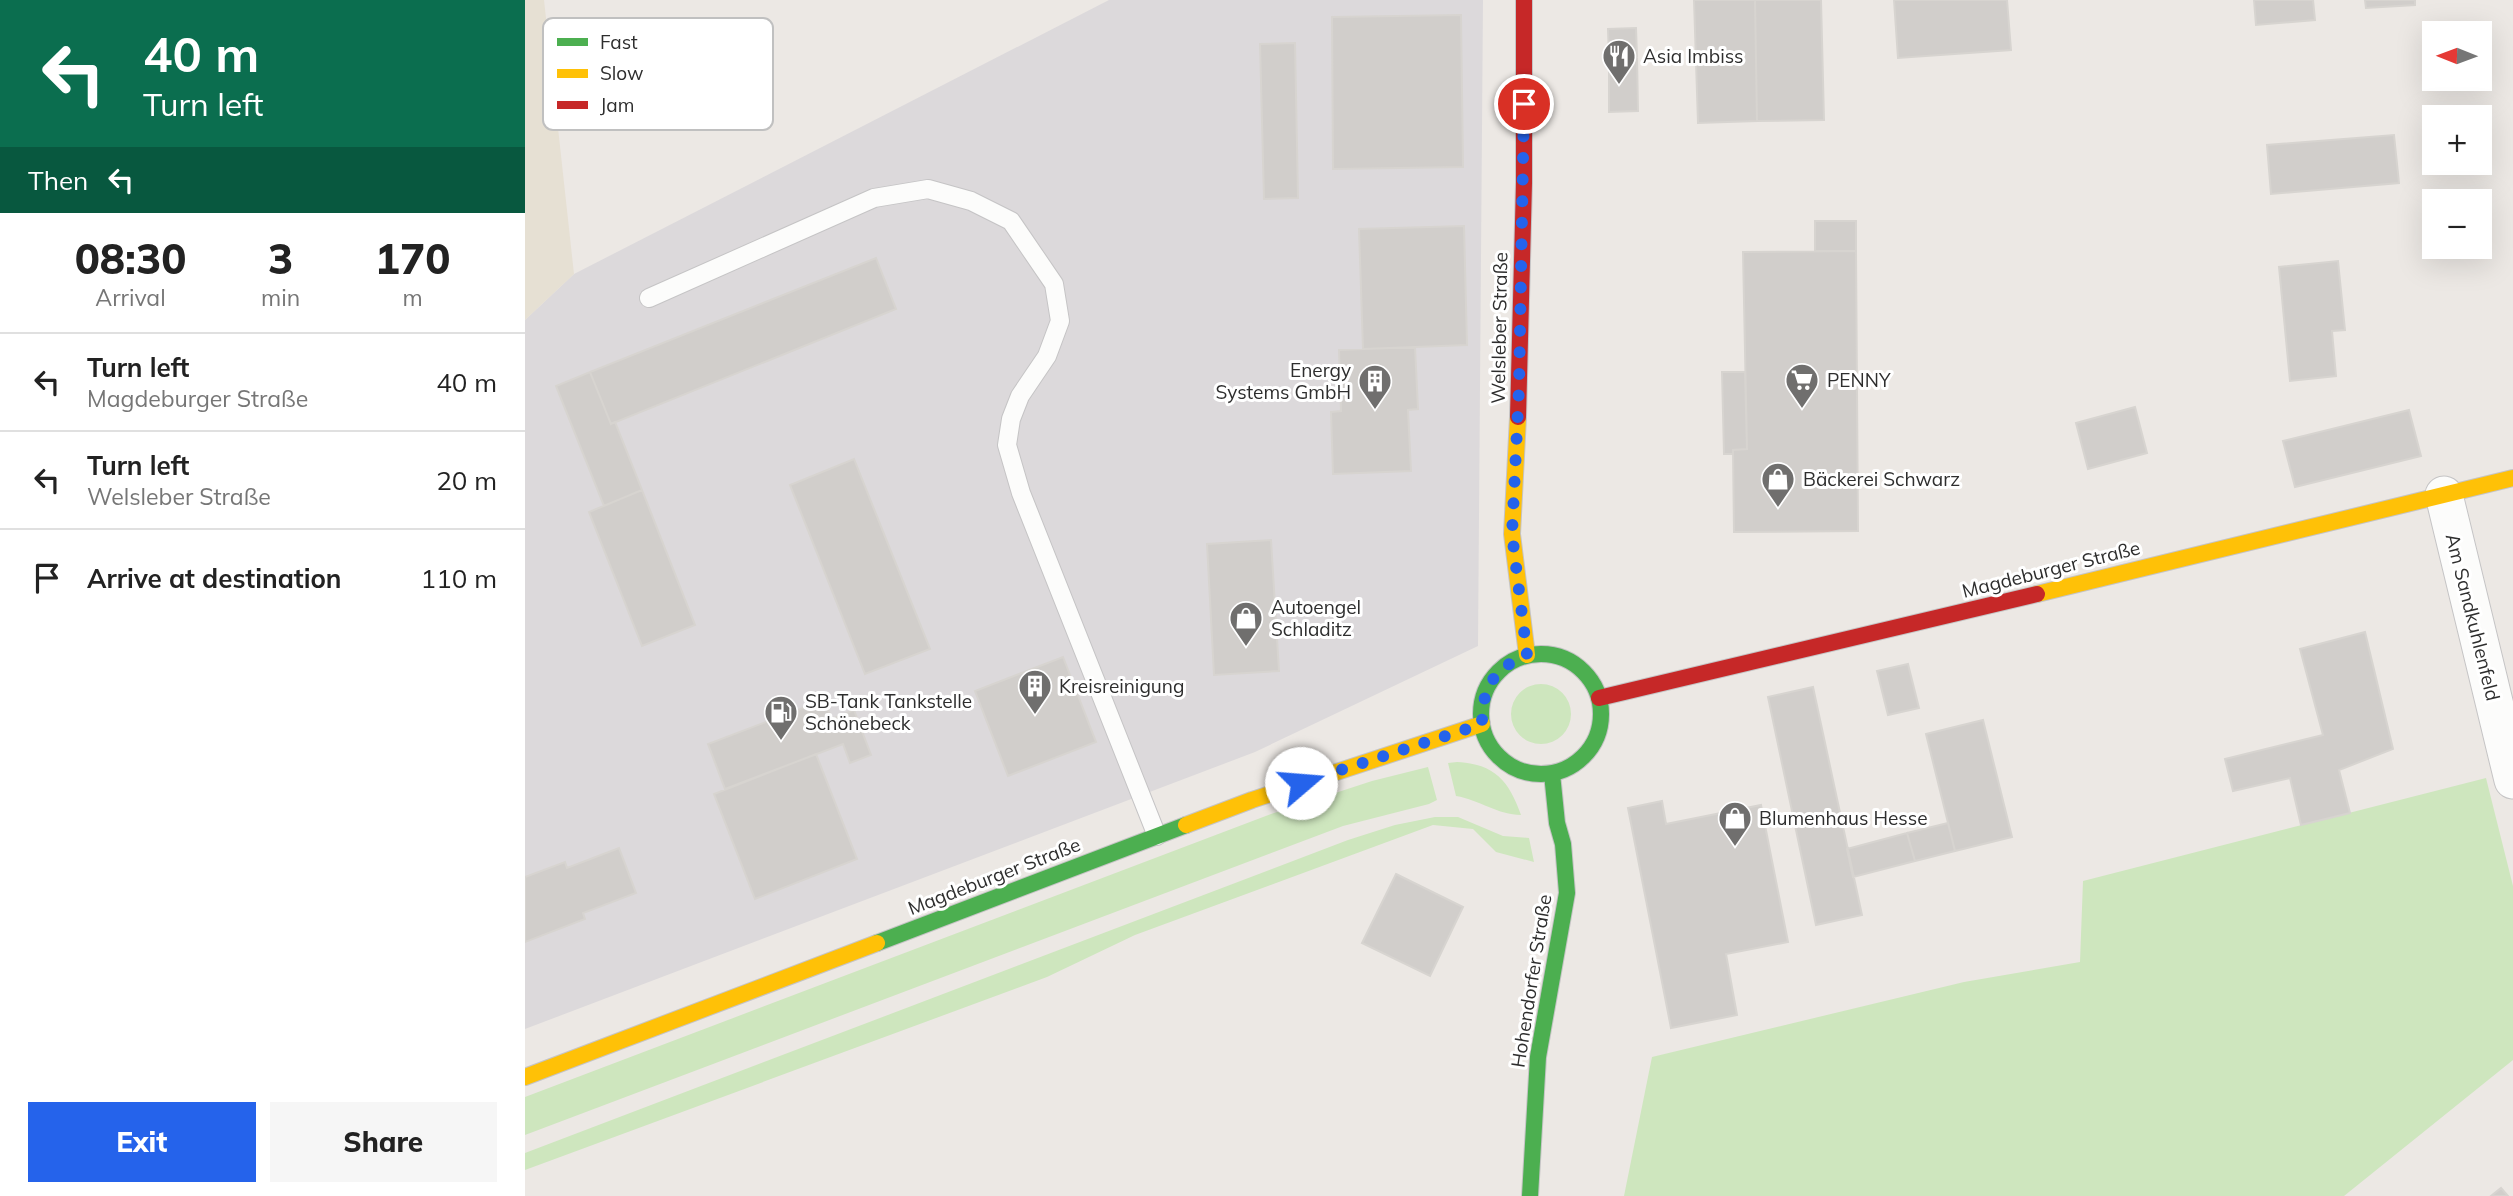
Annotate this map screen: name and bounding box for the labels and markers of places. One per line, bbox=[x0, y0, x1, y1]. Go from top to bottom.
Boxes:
restaurant icon: Asia Imbiss bbox=[1600, 37, 1638, 86]
place label: Asia Imbiss bbox=[1643, 44, 1744, 68]
pin bbox=[1494, 74, 1554, 134]
place label: Energy Systems GmbH bbox=[1216, 358, 1351, 404]
supermarket icon: PENNY bbox=[1783, 361, 1821, 410]
building icon: Energy Systems GmbH bbox=[1356, 362, 1394, 411]
place label: PENNY bbox=[1827, 368, 1891, 392]
shop icon: Bäckerei Schwarz bbox=[1759, 460, 1797, 509]
place label: Bäckerei Schwarz bbox=[1803, 467, 1960, 491]
place label: Autoengel Schladitz bbox=[1271, 595, 1361, 641]
shop icon: Autoengel Schladitz bbox=[1227, 599, 1265, 648]
building icon: Kreisreinigung bbox=[1016, 667, 1054, 716]
place label: Kreisreinigung bbox=[1059, 674, 1184, 698]
place label: SB-Tank Tankstelle Schönebeck bbox=[805, 689, 972, 735]
fuel station icon: SB-Tank Tankstelle Schönebeck bbox=[762, 693, 800, 742]
shop icon: Blumenhaus Hesse bbox=[1716, 799, 1754, 848]
place label: Blumenhaus Hesse bbox=[1759, 806, 1928, 830]

